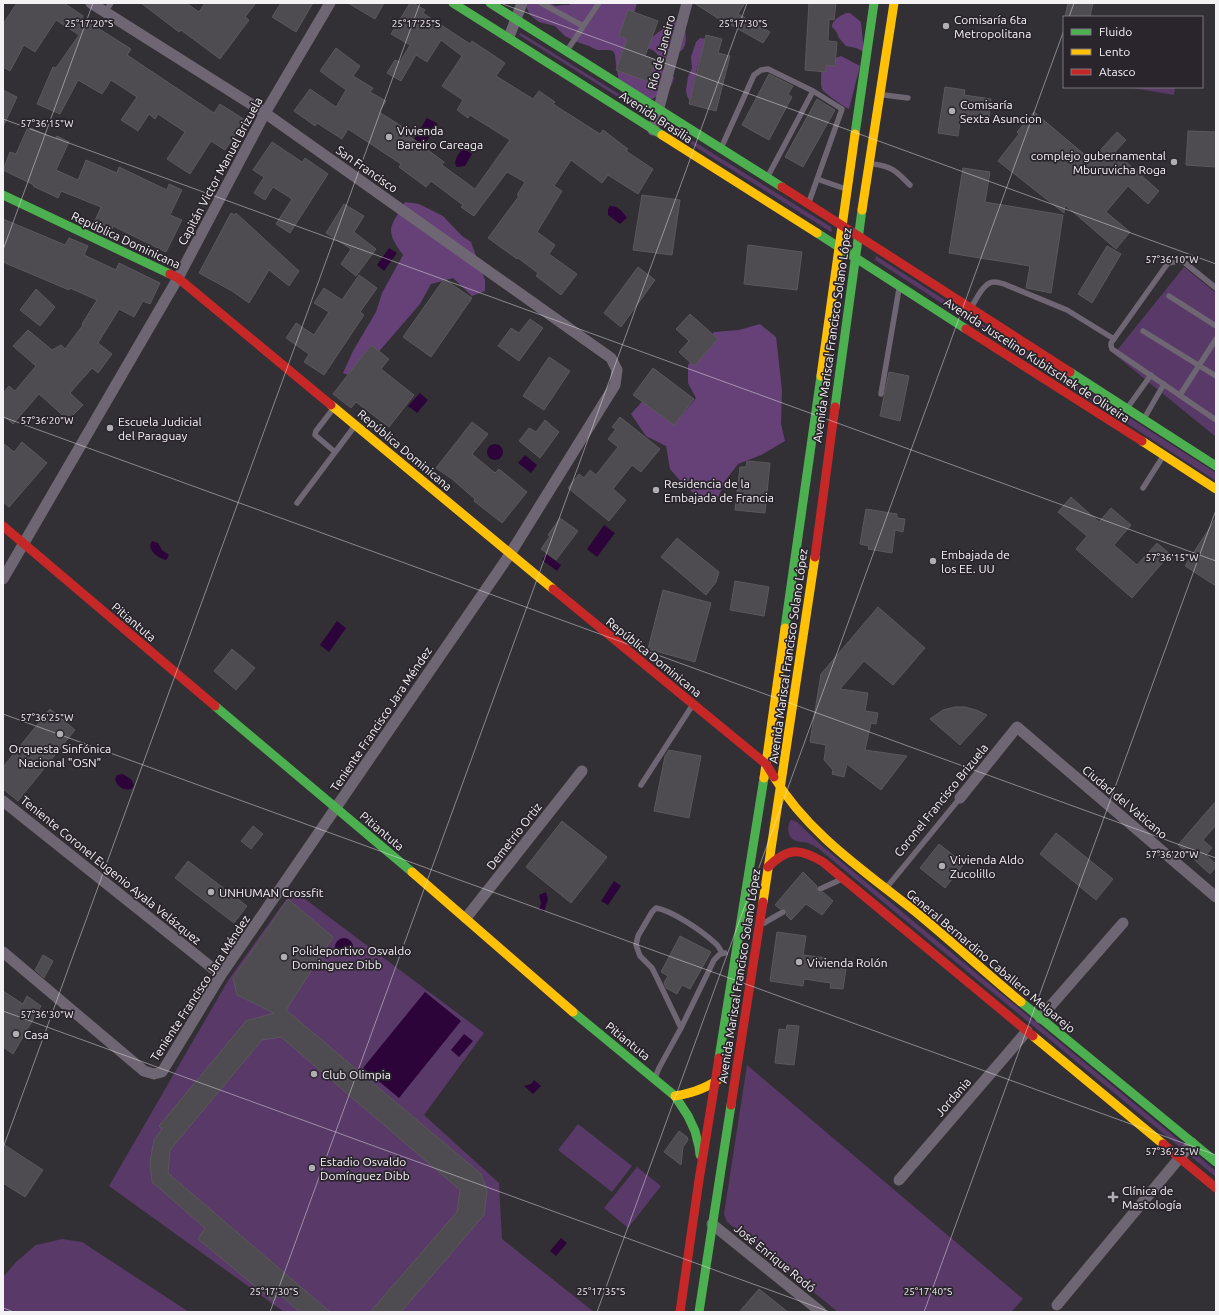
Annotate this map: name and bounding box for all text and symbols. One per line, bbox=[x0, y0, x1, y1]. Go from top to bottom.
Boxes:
street label: Río de Janeiro bbox=[645, 13, 677, 91]
place label: Comisaría 6ta Metropolitana bbox=[954, 13, 1031, 40]
legend bbox=[1063, 16, 1203, 88]
text: 25°17'20"S bbox=[65, 18, 113, 29]
text: 25°17'25"S bbox=[392, 18, 440, 29]
text: 25°17'30"S bbox=[719, 18, 767, 29]
marker: Comisaría 6ta Metropolitana bbox=[941, 21, 951, 31]
text: Fluido bbox=[1099, 25, 1132, 38]
text: Lento bbox=[1099, 45, 1130, 58]
text: Atasco bbox=[1099, 65, 1135, 78]
street label: Avenida Brasilia bbox=[617, 89, 695, 145]
street label: Capitán Victor Manuel Brizuela bbox=[175, 95, 265, 247]
place label: Comisaría Sexta Asuncion bbox=[960, 98, 1042, 125]
marker: Comisaría Sexta Asuncion bbox=[947, 106, 957, 116]
text: 57°36'15"W bbox=[21, 118, 73, 129]
place label: Vivienda Bareiro Careaga bbox=[397, 124, 483, 151]
marker: Vivienda Bareiro Careaga bbox=[384, 132, 394, 142]
street label: San Francisco bbox=[334, 143, 400, 195]
place label: complejo gubernamental Mburuvicha Roga bbox=[1031, 149, 1166, 176]
marker: complejo gubernamental Mburuvicha Roga bbox=[1169, 157, 1179, 167]
street label: República Dominicana bbox=[69, 209, 183, 271]
street label: Avenida Mariscal Francisco Solano López bbox=[810, 226, 854, 443]
text: 57°36'10"W bbox=[1146, 254, 1198, 265]
street label: Avenida Juscelino Kubitschek de Oliveira bbox=[942, 295, 1132, 425]
street label: República Dominicana bbox=[355, 407, 455, 493]
text: 57°36'20"W bbox=[21, 415, 73, 426]
place label: Escuela Judicial del Paraguay bbox=[118, 415, 202, 442]
marker: Escuela Judicial del Paraguay bbox=[105, 423, 115, 433]
place label: Residencia de la Embajada de Francia bbox=[664, 477, 774, 504]
marker: Residencia de la Embajada de Francia bbox=[651, 485, 661, 495]
street label: Avenida Mariscal Francisco Solano López bbox=[766, 547, 810, 764]
place label: Embajada de los EE. UU bbox=[941, 548, 1010, 575]
text: 57°36'15"W bbox=[1146, 552, 1198, 563]
marker: Embajada de los EE. UU bbox=[928, 556, 938, 566]
street label: Pitiantuta bbox=[109, 600, 159, 644]
street label: República Dominicana bbox=[604, 615, 704, 699]
street label: Teniente Francisco Jara Méndez bbox=[328, 644, 435, 794]
text: 57°36'25"W bbox=[21, 712, 73, 723]
marker: Orquesta Sinfónica Nacional "OSN" bbox=[55, 729, 65, 739]
street label: Coronel Francisco Brizuela bbox=[891, 741, 991, 859]
place label: Orquesta Sinfónica Nacional "OSN" bbox=[9, 742, 111, 769]
street label: Ciudad del Vaticano bbox=[1080, 763, 1170, 841]
street label: Teniente Coronel Eugenio Ayala Velázquez bbox=[18, 793, 204, 947]
street label: Demetrio Ortiz bbox=[484, 800, 544, 872]
street label: Pitiantuta bbox=[357, 809, 407, 853]
text: 57°36'20"W bbox=[1146, 849, 1198, 860]
place label: Vivienda Aldo Zucolillo bbox=[950, 853, 1024, 880]
marker: Vivienda Aldo Zucolillo bbox=[937, 861, 947, 871]
street label: Avenida Mariscal Francisco Solano López bbox=[716, 867, 762, 1084]
place label: UNHUMAN Crossfit bbox=[219, 886, 324, 899]
marker: UNHUMAN Crossfit bbox=[206, 887, 216, 897]
street label: General Bernardino Caballero Melgarejo bbox=[904, 887, 1078, 1035]
street label: Teniente Francisco Jara Méndez bbox=[148, 912, 252, 1063]
place label: Polideportivo Osvaldo Dominguez Dibb bbox=[292, 944, 411, 971]
marker: Polideportivo Osvaldo Dominguez Dibb bbox=[279, 952, 289, 962]
place label: Vivienda Rolón bbox=[807, 956, 888, 969]
marker: Vivienda Rolón bbox=[794, 957, 804, 967]
text: 57°36'30"W bbox=[21, 1009, 73, 1020]
street label: Pitiantuta bbox=[603, 1019, 653, 1063]
place label: Casa bbox=[24, 1028, 49, 1041]
marker: Casa bbox=[11, 1029, 21, 1039]
place label: Club Olimpia bbox=[322, 1068, 391, 1081]
marker: Club Olimpia bbox=[309, 1069, 319, 1079]
street label: Jordania bbox=[933, 1075, 973, 1119]
text: 57°36'25"W bbox=[1146, 1146, 1198, 1157]
place label: Estadio Osvaldo Domínguez Dibb bbox=[320, 1155, 410, 1182]
marker: Estadio Osvaldo Domínguez Dibb bbox=[307, 1163, 317, 1173]
place label: Clínica de Mastología bbox=[1122, 1184, 1182, 1211]
marker: Clínica de Mastología bbox=[1107, 1191, 1119, 1203]
street label: José Enrique Rodó bbox=[732, 1221, 818, 1295]
text: 25°17'30"S bbox=[250, 1286, 298, 1297]
text: 25°17'35"S bbox=[577, 1286, 625, 1297]
text: 25°17'40"S bbox=[904, 1286, 952, 1297]

